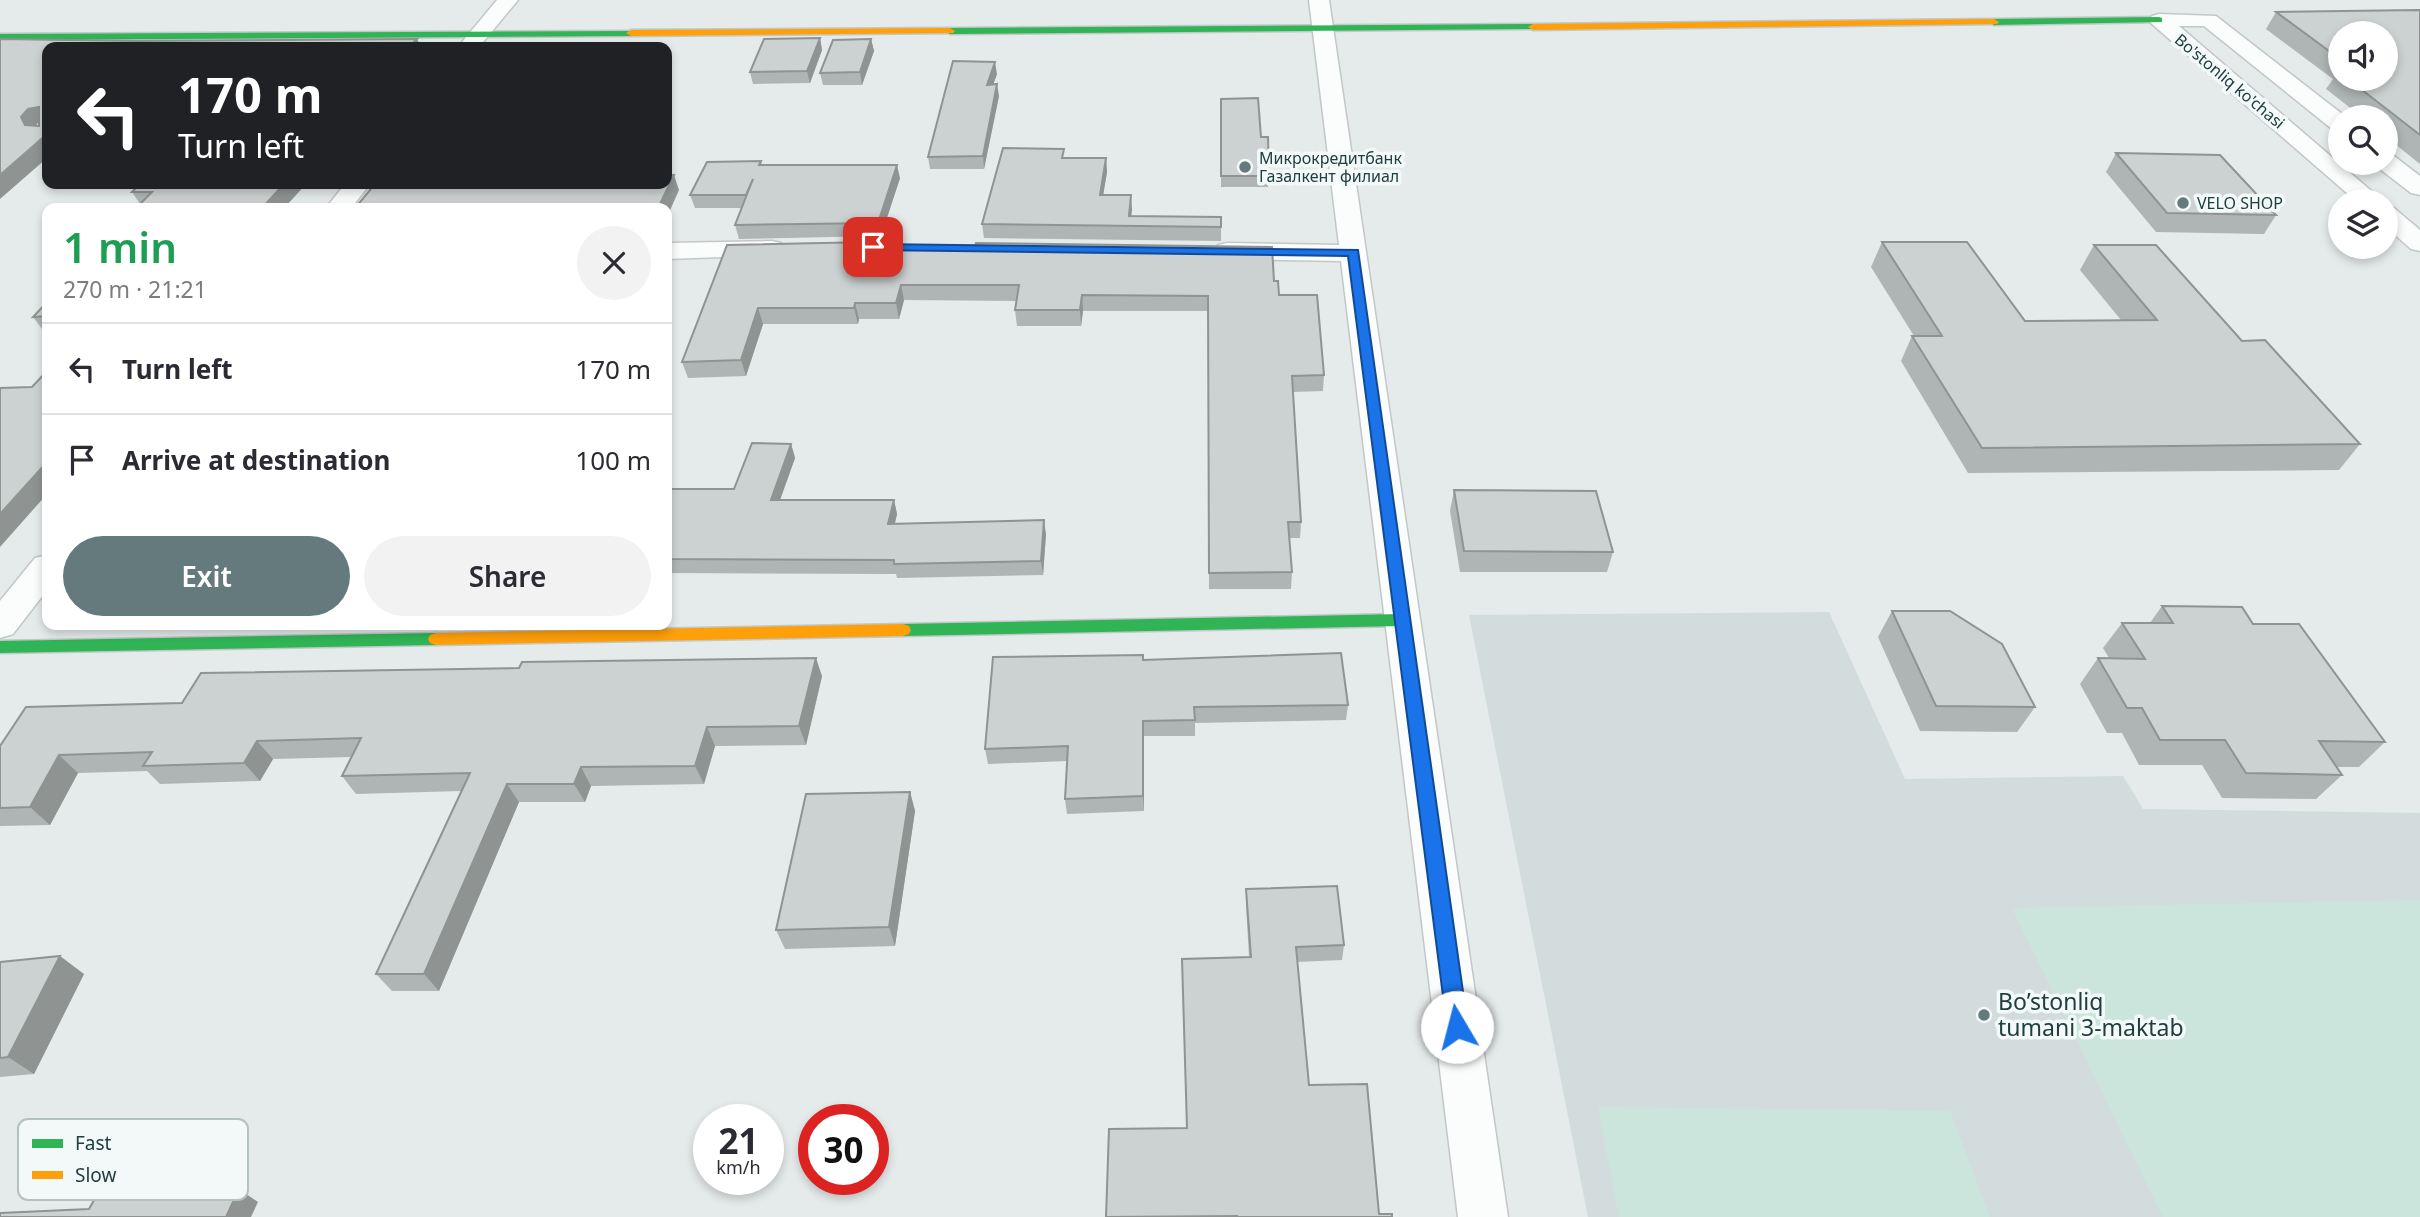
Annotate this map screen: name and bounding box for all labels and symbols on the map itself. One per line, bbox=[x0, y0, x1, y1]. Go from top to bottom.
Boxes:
street label: Bo'stonliq ko'chasi bbox=[2170, 28, 2290, 134]
place label: Микрокредитбанк Газалкент филиал bbox=[1259, 147, 1402, 187]
marker: Микрокредитбанк Газалкент филиал bbox=[1237, 159, 1253, 175]
place label: VELO SHOP bbox=[2197, 192, 2283, 214]
marker: VELO SHOP bbox=[2175, 195, 2191, 211]
pin bbox=[843, 217, 903, 277]
place label: Bo’stonliq tumani 3-maktab bbox=[1998, 985, 2184, 1043]
position arrow bbox=[1420, 990, 1494, 1064]
marker: Bo’stonliq tumani 3-maktab bbox=[1976, 1007, 1992, 1023]
speed limit sign: 30 bbox=[798, 1104, 889, 1195]
legend bbox=[18, 1119, 248, 1200]
text: Fast bbox=[75, 1130, 112, 1156]
text: Slow bbox=[75, 1162, 116, 1188]

